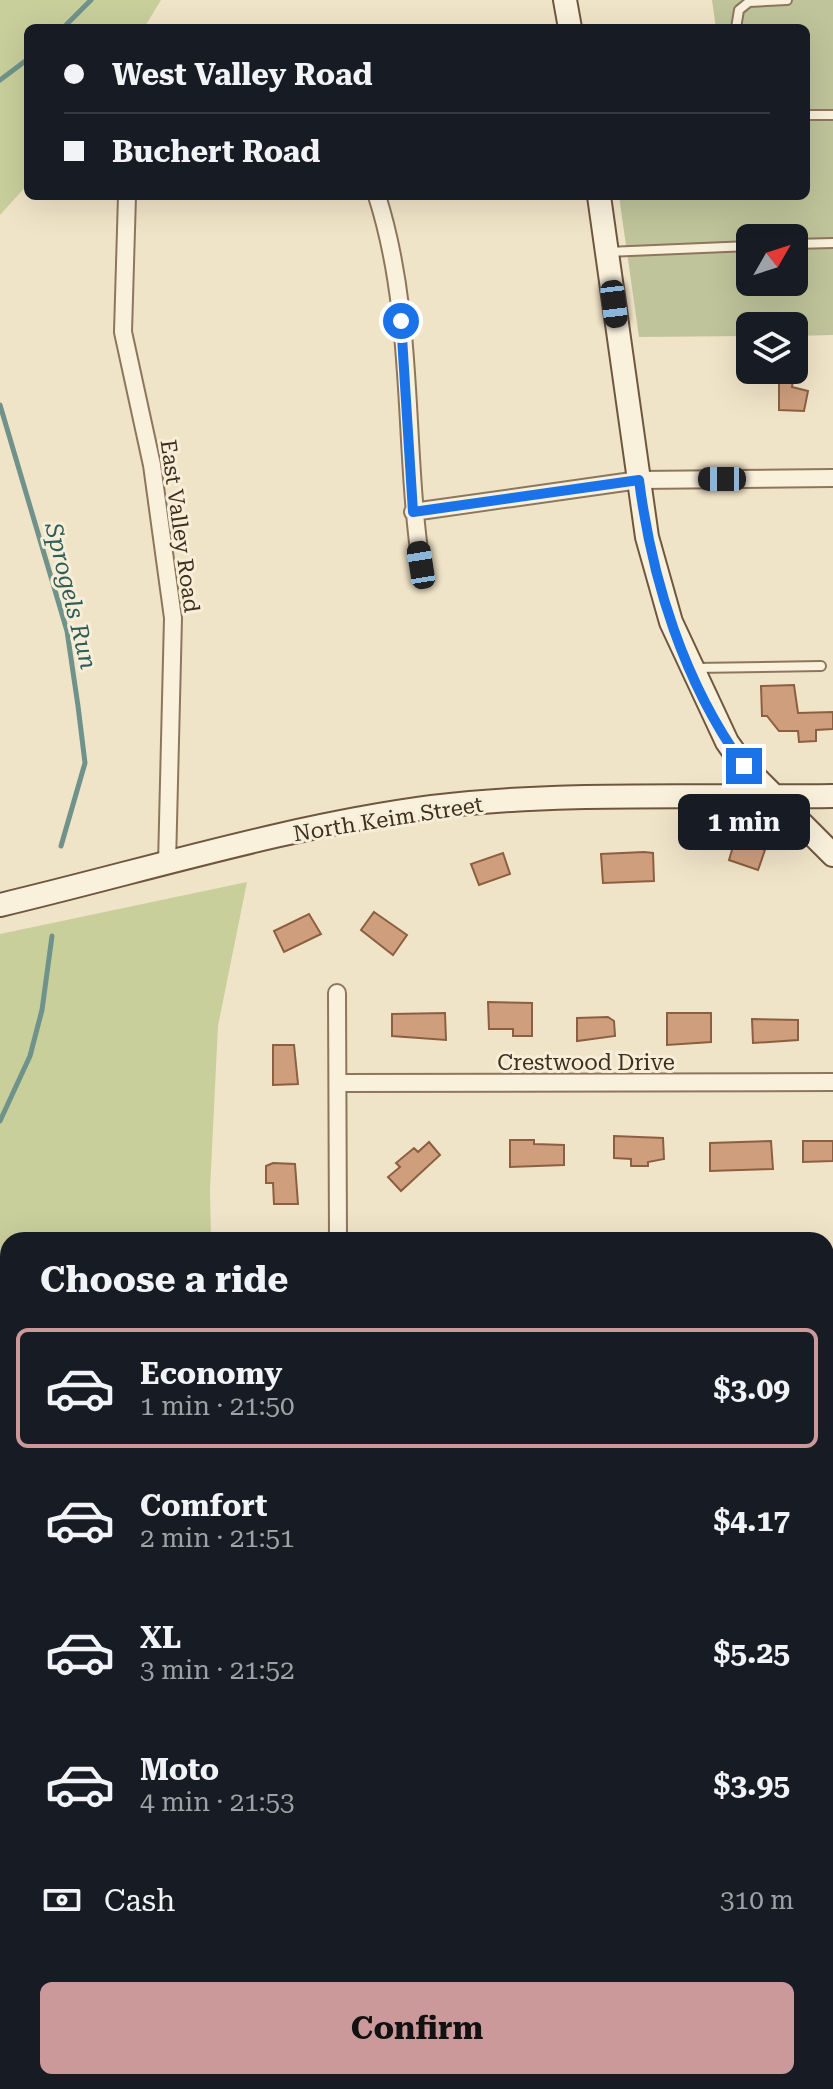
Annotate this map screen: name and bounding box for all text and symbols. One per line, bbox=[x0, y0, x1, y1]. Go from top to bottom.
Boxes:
text: West Valley Road bbox=[112, 57, 372, 92]
text: Buchert Road bbox=[112, 134, 320, 169]
north arrow bbox=[736, 224, 808, 296]
map controls bbox=[736, 224, 808, 384]
car bbox=[599, 279, 629, 329]
route start bbox=[383, 303, 419, 339]
button: layers bbox=[736, 312, 808, 384]
street label: East Valley Road bbox=[155, 438, 205, 614]
car bbox=[698, 467, 746, 491]
water label: Sprogels Run bbox=[39, 519, 103, 672]
car bbox=[405, 539, 437, 591]
route end bbox=[726, 748, 762, 784]
street label: North Keim Street bbox=[291, 792, 485, 846]
callout: 1 min bbox=[678, 794, 810, 850]
text: 1 min bbox=[708, 807, 780, 837]
street label: Crestwood Drive bbox=[497, 1050, 675, 1075]
text: Choose a ride bbox=[40, 1259, 288, 1301]
icon: car bbox=[44, 1352, 116, 1424]
text: Economy bbox=[140, 1356, 282, 1391]
text: $3.09 bbox=[713, 1371, 790, 1406]
text: 1 min · 21:50 bbox=[140, 1391, 295, 1421]
icon: car bbox=[44, 1484, 116, 1556]
text: Comfort bbox=[140, 1488, 267, 1523]
text: $4.17 bbox=[713, 1503, 790, 1538]
text: 2 min · 21:51 bbox=[140, 1523, 295, 1553]
icon: car bbox=[44, 1616, 116, 1688]
text: XL bbox=[140, 1620, 181, 1655]
text: $5.25 bbox=[713, 1635, 790, 1670]
text: 3 min · 21:52 bbox=[140, 1655, 295, 1685]
icon: car bbox=[44, 1748, 116, 1820]
text: Moto bbox=[140, 1752, 219, 1787]
text: $3.95 bbox=[713, 1767, 790, 1802]
text: 4 min · 21:53 bbox=[140, 1787, 295, 1817]
icon: cash bbox=[40, 1878, 84, 1922]
text: Cash bbox=[104, 1883, 175, 1918]
text: 310 m bbox=[720, 1885, 794, 1915]
button: Confirm bbox=[40, 1982, 794, 2074]

